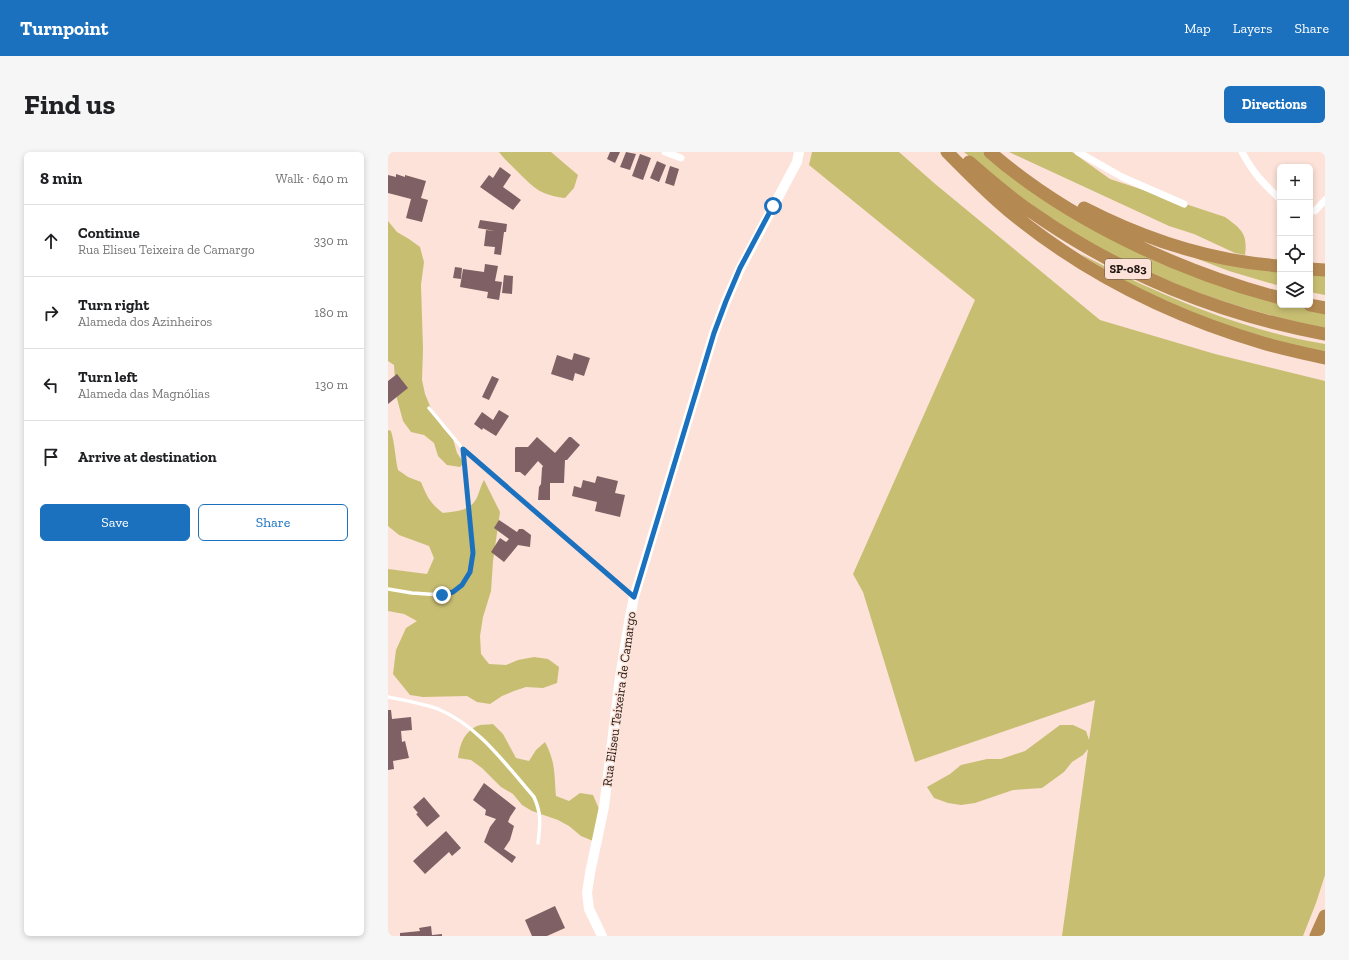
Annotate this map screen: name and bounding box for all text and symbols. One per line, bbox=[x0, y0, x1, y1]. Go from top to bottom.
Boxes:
text: Turnpoint bbox=[20, 17, 108, 40]
text: Map bbox=[1184, 20, 1211, 37]
text: Layers bbox=[1233, 20, 1272, 37]
text: Share bbox=[1294, 20, 1329, 37]
button: Directions bbox=[1224, 86, 1325, 123]
text: Find us bbox=[24, 88, 115, 121]
map controls bbox=[1277, 164, 1313, 308]
button: + bbox=[1277, 164, 1313, 200]
text: 8 min bbox=[40, 168, 82, 188]
text: Walk · 640 m bbox=[276, 171, 348, 186]
route start bbox=[764, 197, 782, 215]
button: − bbox=[1277, 200, 1313, 236]
text: Continue bbox=[78, 224, 140, 242]
icon: ahead bbox=[40, 230, 62, 252]
text: 330 m bbox=[314, 233, 348, 248]
button: locate bbox=[1277, 236, 1313, 272]
text: Rua Eliseu Teixeira de Camargo bbox=[78, 242, 255, 257]
road number: SP-083 bbox=[1105, 259, 1151, 279]
button: layers bbox=[1277, 272, 1313, 308]
text: Turn right bbox=[78, 296, 149, 314]
icon: right bbox=[40, 302, 62, 324]
text: 180 m bbox=[314, 305, 348, 320]
text: Alameda dos Azinheiros bbox=[78, 314, 212, 329]
text: Turn left bbox=[78, 368, 138, 386]
icon: left bbox=[40, 374, 62, 396]
text: 130 m bbox=[315, 377, 348, 392]
text: Alameda das Magnólias bbox=[78, 386, 210, 401]
icon: arrive bbox=[40, 446, 62, 468]
text: Arrive at destination bbox=[78, 448, 217, 466]
button: Save bbox=[40, 504, 190, 541]
button: Share bbox=[198, 504, 348, 541]
route end bbox=[433, 586, 451, 604]
street label: Rua Eliseu Teixeira de Camargo bbox=[599, 610, 639, 787]

